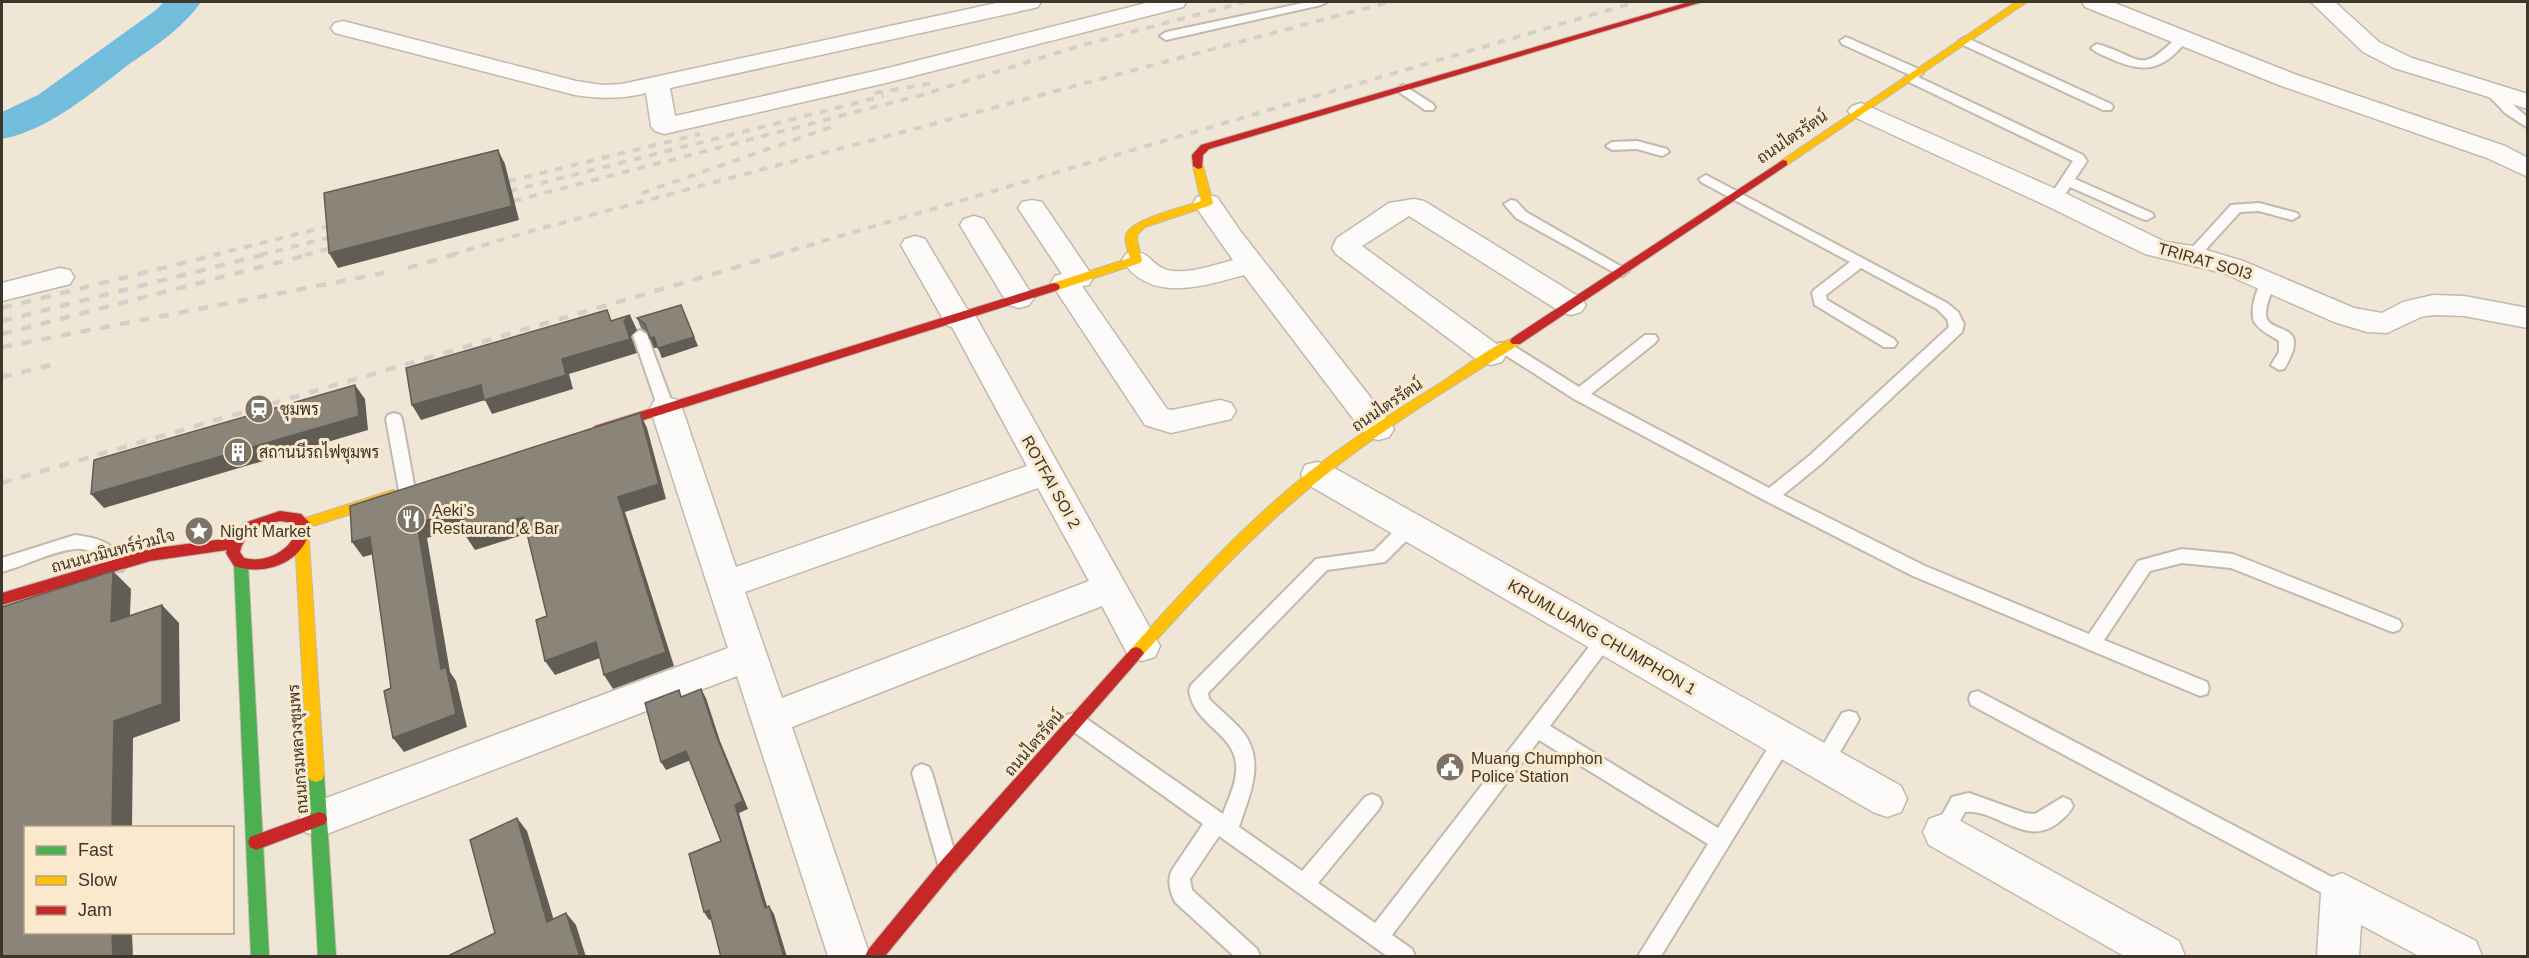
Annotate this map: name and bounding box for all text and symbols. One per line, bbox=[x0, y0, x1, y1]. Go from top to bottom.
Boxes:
street label: ถนนไตรรัตน์ bbox=[1751, 104, 1830, 167]
street label: TRIRAT SOI3 bbox=[2156, 239, 2254, 283]
street label: ถนนไตรรัตน์ bbox=[1346, 372, 1425, 435]
station icon: ชุมพร bbox=[243, 393, 275, 425]
place label: ชุมพร bbox=[280, 401, 319, 421]
street label: ROTFAI SOI 2 bbox=[1019, 433, 1083, 531]
building icon: สถานนีรถไฟชุมพร bbox=[222, 436, 254, 468]
place label: สถานนีรถไฟชุมพร bbox=[259, 441, 380, 464]
place label: Aeki’s Restaurand & Bar bbox=[432, 502, 560, 537]
restaurant icon: Aeki’s Restaurand & Bar bbox=[395, 503, 427, 535]
place icon: Night Market bbox=[183, 515, 215, 547]
street label: ถนนนวมินทร์ร่วมใจ bbox=[48, 522, 177, 576]
place label: Night Market bbox=[220, 523, 311, 540]
street label: KRUMLUANG CHUMPHON 1 bbox=[1505, 576, 1699, 698]
street label: ถนนกรมหลวงชุมพร bbox=[285, 683, 314, 815]
street label: ถนนไตรรัตน์ bbox=[998, 704, 1067, 779]
place label: Muang Chumphon Police Station bbox=[1471, 750, 1603, 785]
public building icon: Muang Chumphon Police Station bbox=[1434, 751, 1466, 783]
legend bbox=[24, 826, 234, 934]
text: Fast bbox=[78, 840, 113, 860]
text: Slow bbox=[78, 870, 118, 890]
text: Jam bbox=[78, 900, 112, 920]

